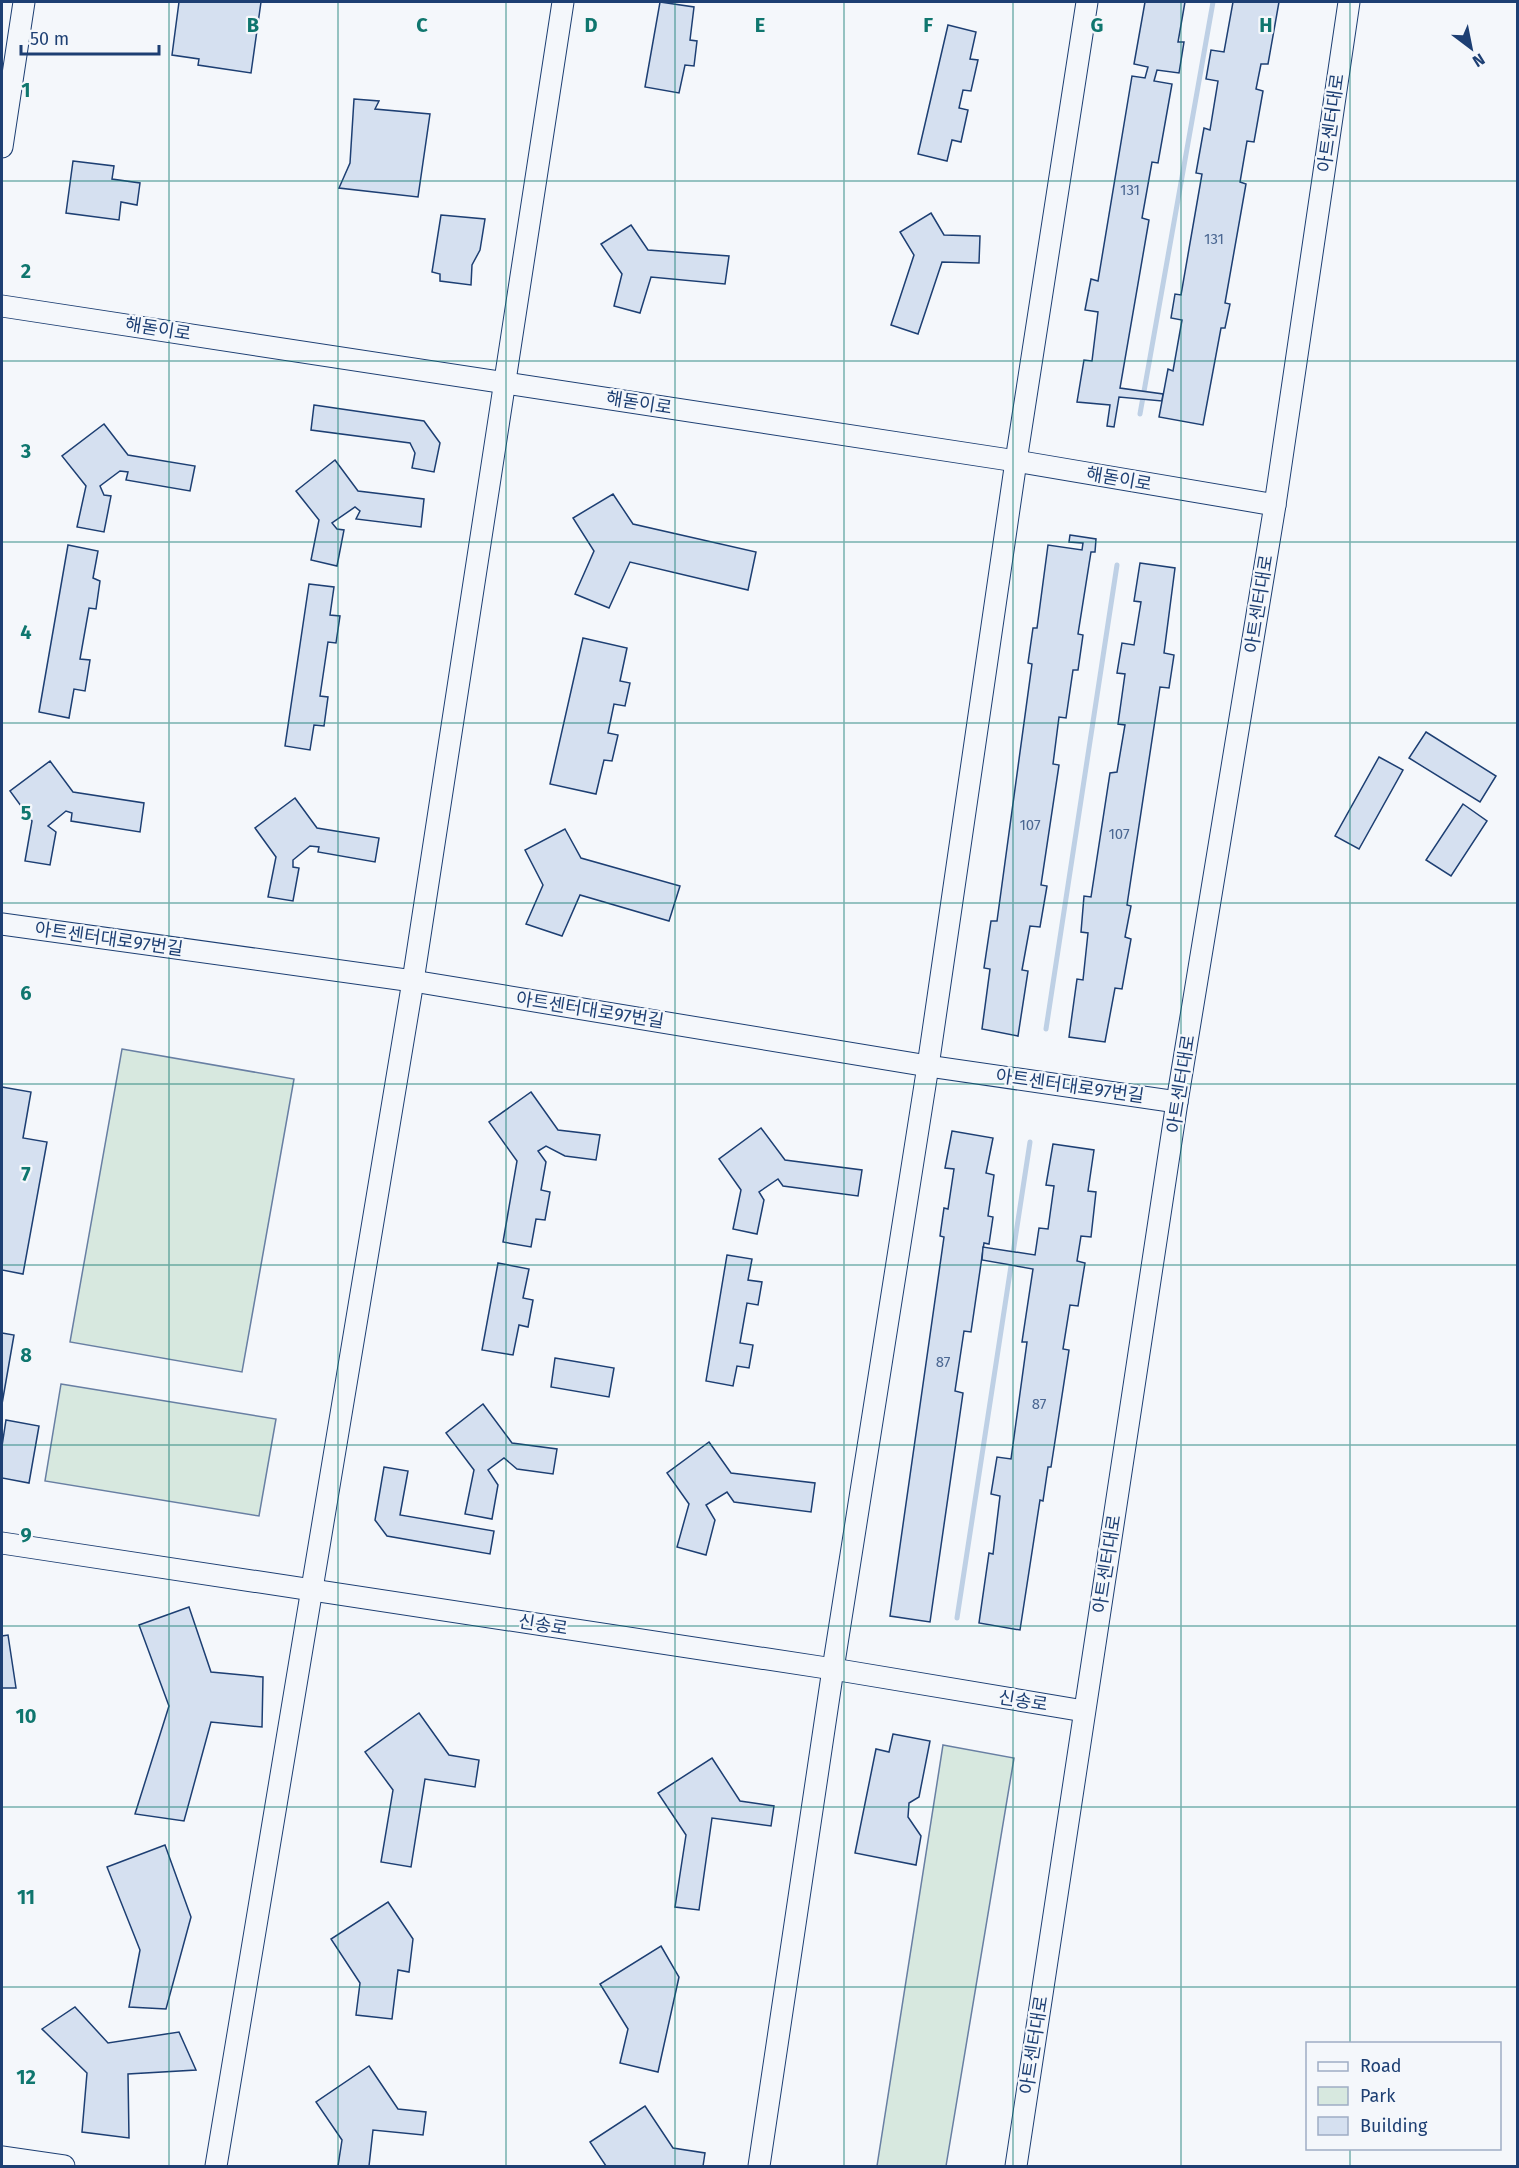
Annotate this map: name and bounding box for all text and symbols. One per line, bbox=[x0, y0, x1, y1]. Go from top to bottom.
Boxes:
text: B bbox=[247, 13, 259, 37]
text: C bbox=[416, 13, 428, 37]
text: D bbox=[584, 13, 598, 37]
text: E bbox=[755, 13, 765, 37]
text: F bbox=[923, 13, 933, 37]
text: G bbox=[1091, 13, 1103, 37]
text: H bbox=[1259, 13, 1273, 37]
scale bar bbox=[21, 18, 159, 56]
north arrow bbox=[1441, 18, 1501, 78]
text: 50 m bbox=[30, 28, 69, 50]
text: N bbox=[1469, 49, 1488, 71]
street label: 아트센터대로 bbox=[1313, 72, 1349, 174]
text: 1 bbox=[21, 78, 31, 102]
house number: 131 bbox=[1120, 181, 1140, 199]
house number: 131 bbox=[1204, 230, 1224, 248]
text: 2 bbox=[21, 259, 31, 283]
street label: 해돋이로 bbox=[124, 313, 192, 345]
street label: 해돋이로 bbox=[605, 387, 673, 419]
text: 3 bbox=[20, 439, 31, 463]
street label: 해돋이로 bbox=[1084, 462, 1154, 496]
street label: 아트센터대로 bbox=[1240, 553, 1278, 655]
text: 4 bbox=[20, 620, 32, 644]
text: 5 bbox=[21, 801, 32, 825]
house number: 107 bbox=[1019, 816, 1041, 834]
house number: 107 bbox=[1108, 825, 1130, 843]
street label: 아트센터대로97번길 bbox=[33, 918, 185, 960]
text: 6 bbox=[20, 981, 32, 1005]
street label: 아트센터대로97번길 bbox=[514, 987, 666, 1033]
street label: 아트센터대로 bbox=[1162, 1033, 1200, 1135]
street label: 아트센터대로97번길 bbox=[994, 1065, 1146, 1107]
text: 7 bbox=[21, 1162, 31, 1186]
text: 8 bbox=[20, 1343, 32, 1367]
house number: 87 bbox=[936, 1353, 951, 1371]
house number: 87 bbox=[1032, 1395, 1047, 1413]
street label: 아트센터대로 bbox=[1088, 1513, 1126, 1615]
text: 9 bbox=[20, 1523, 32, 1547]
street label: 신송로 bbox=[517, 1610, 569, 1640]
street label: 신송로 bbox=[997, 1686, 1049, 1716]
text: 10 bbox=[16, 1704, 36, 1728]
text: 11 bbox=[17, 1885, 35, 1909]
street label: 아트센터대로 bbox=[1015, 1994, 1053, 2096]
legend bbox=[1306, 2042, 1501, 2150]
text: Road bbox=[1360, 2055, 1402, 2077]
text: 12 bbox=[16, 2065, 36, 2089]
text: Park bbox=[1360, 2085, 1396, 2107]
text: Building bbox=[1360, 2115, 1428, 2137]

